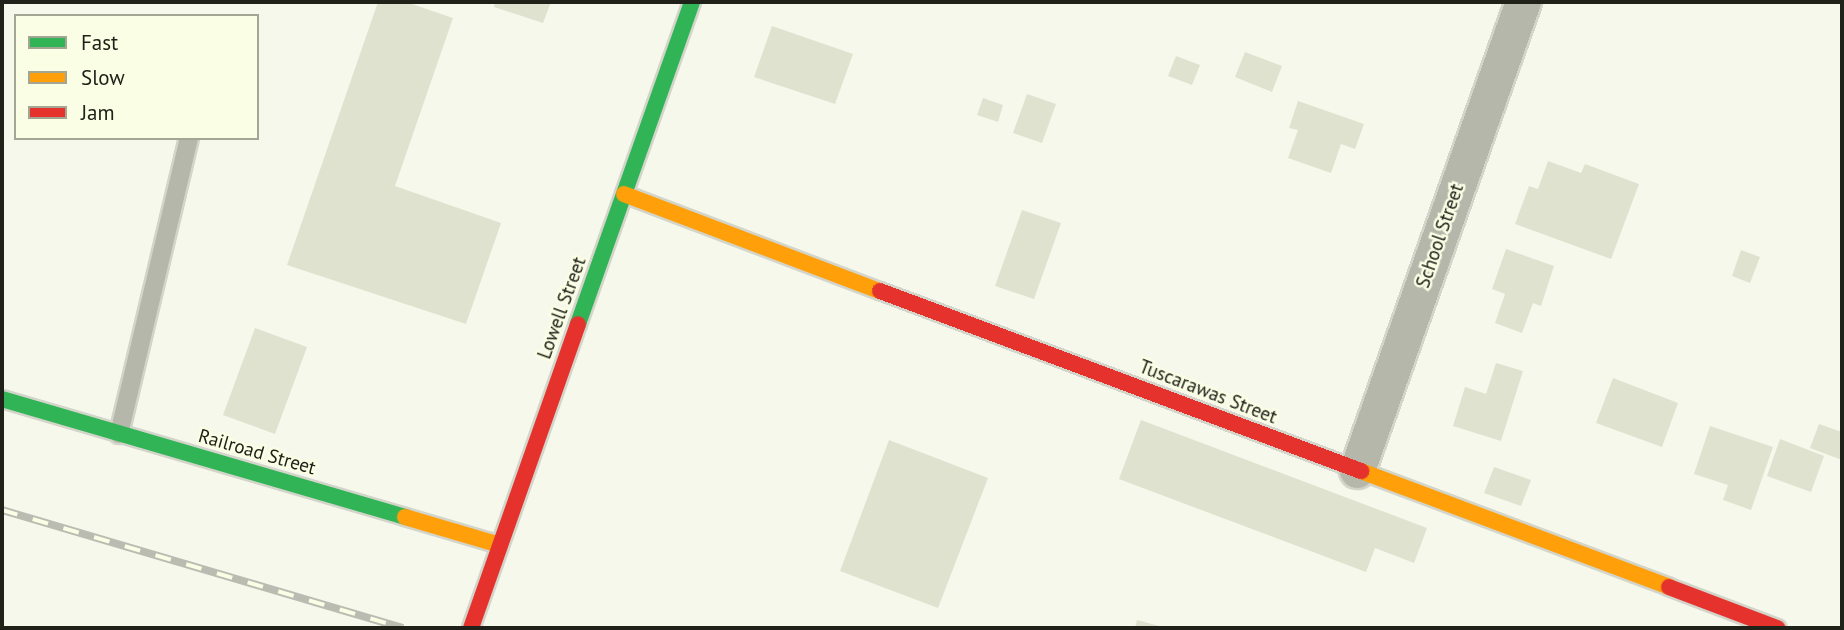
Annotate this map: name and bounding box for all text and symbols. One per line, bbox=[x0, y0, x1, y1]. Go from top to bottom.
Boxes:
legend bbox=[14, 14, 259, 140]
text: Fast bbox=[81, 29, 118, 56]
text: Slow bbox=[81, 64, 125, 91]
text: Jam bbox=[81, 99, 115, 126]
street label: School Street bbox=[1412, 181, 1468, 291]
street label: Lowell Street bbox=[533, 254, 591, 362]
street label: Tuscarawas Street bbox=[1136, 355, 1280, 429]
street label: Railroad Street bbox=[196, 424, 318, 480]

